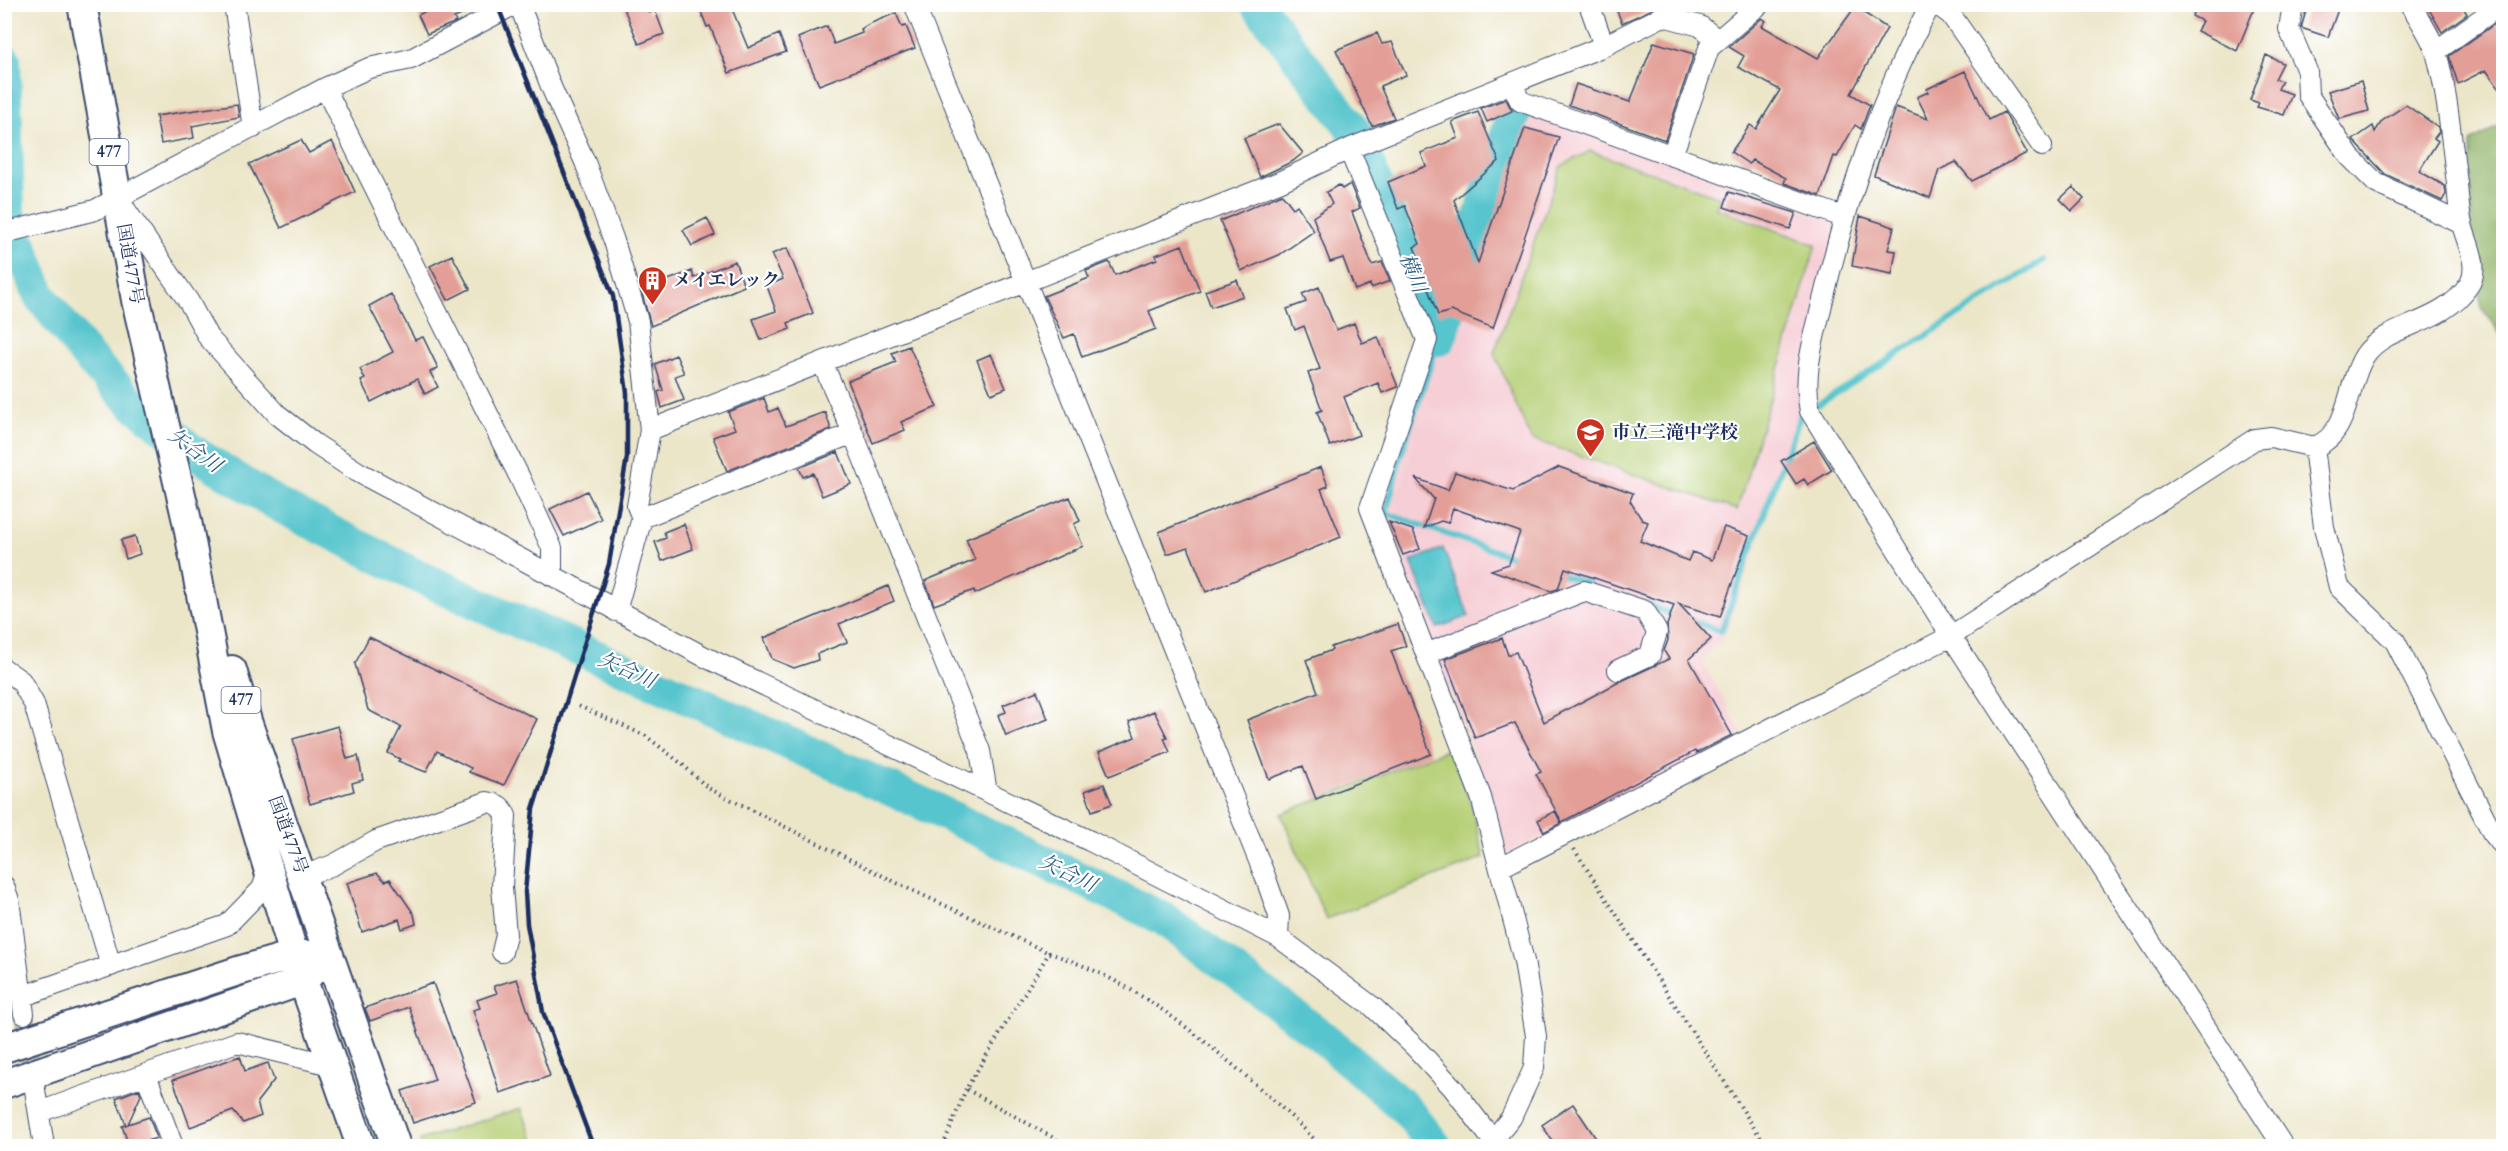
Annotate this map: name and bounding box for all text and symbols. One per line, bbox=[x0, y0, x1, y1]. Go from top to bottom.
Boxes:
road number: 477 bbox=[90, 139, 128, 165]
street label: 国道477号 bbox=[111, 222, 149, 306]
water label: 横川 bbox=[1393, 249, 1434, 298]
building icon: メイエレック bbox=[636, 264, 668, 306]
place label: メイエレック bbox=[673, 268, 780, 293]
school or university icon: 市立三滝中学校 bbox=[1575, 416, 1607, 458]
place label: 市立三滝中学校 bbox=[1612, 420, 1738, 445]
water label: 矢合川 bbox=[163, 421, 229, 480]
water label: 矢合川 bbox=[594, 645, 662, 695]
road number: 477 bbox=[222, 687, 260, 713]
street label: 国道477号 bbox=[262, 792, 314, 878]
water label: 矢合川 bbox=[1035, 848, 1103, 899]

